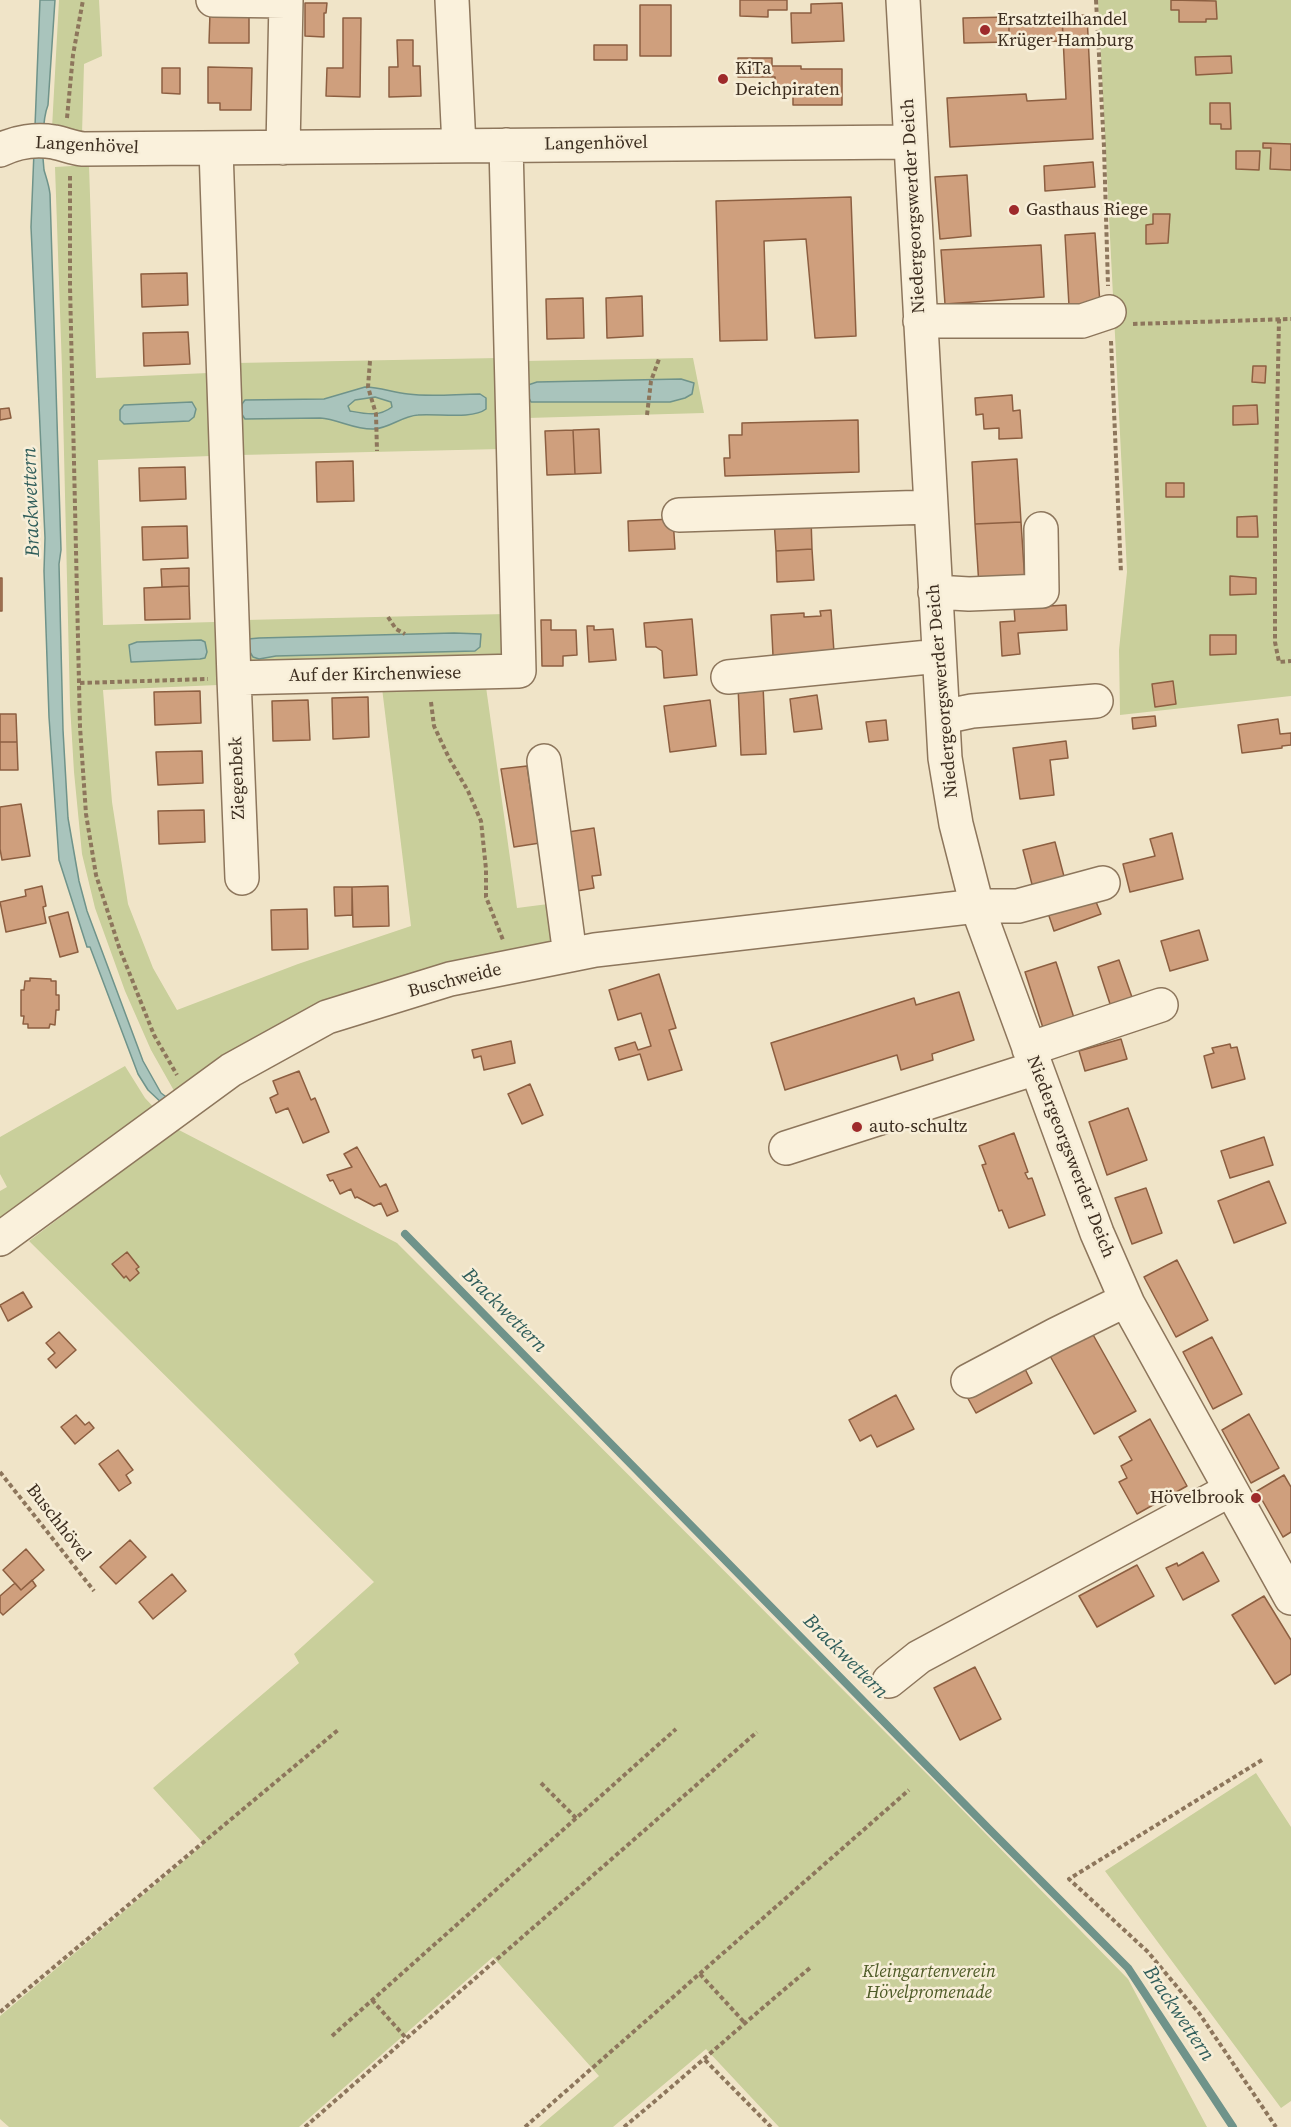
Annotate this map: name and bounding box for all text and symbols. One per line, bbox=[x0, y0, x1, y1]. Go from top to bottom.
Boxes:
place label: Ersatzteilhandel Krüger Hamburg bbox=[997, 9, 1134, 52]
marker: Ersatzteilhandel Krüger Hamburg bbox=[978, 23, 992, 37]
place label: KiTa Deichpiraten bbox=[735, 58, 840, 100]
marker: KiTa Deichpiraten bbox=[716, 72, 730, 86]
street label: Niedergeorgswerder Deich bbox=[898, 98, 930, 314]
street label: Langenhövel bbox=[544, 132, 648, 156]
street label: Langenhövel bbox=[35, 133, 139, 159]
place label: Gasthaus Riege bbox=[1026, 199, 1148, 221]
marker: Gasthaus Riege bbox=[1007, 203, 1021, 217]
water label: Brackwettern bbox=[18, 447, 46, 557]
street label: Niedergeorgswerder Deich bbox=[923, 583, 963, 799]
street label: Auf der Kirchenwiese bbox=[288, 663, 462, 687]
street label: Ziegenbek bbox=[226, 736, 250, 820]
street label: Buschweide bbox=[406, 959, 504, 1003]
street label: Niedergeorgswerder Deich bbox=[1021, 1053, 1119, 1261]
place label: auto-schultz bbox=[869, 1116, 967, 1138]
marker: auto-schultz bbox=[850, 1120, 864, 1134]
water label: Brackwettern bbox=[457, 1264, 551, 1358]
street label: Buschhövel bbox=[21, 1480, 95, 1566]
place label: Hövelbrook bbox=[1150, 1487, 1244, 1509]
marker: Hövelbrook bbox=[1249, 1491, 1263, 1505]
water label: Brackwettern bbox=[798, 1610, 892, 1704]
park label: Kleingartenverein Hövelpromenade bbox=[862, 1961, 996, 2004]
water label: Brackwettern bbox=[1137, 1962, 1219, 2066]

